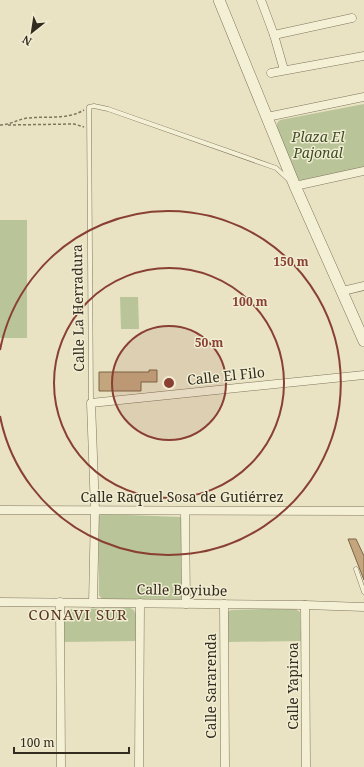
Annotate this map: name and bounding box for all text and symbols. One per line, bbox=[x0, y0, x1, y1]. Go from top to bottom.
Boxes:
north arrow bbox=[12, 12, 52, 52]
text: N bbox=[19, 32, 34, 50]
park label: Plaza El Pajonal bbox=[291, 127, 345, 162]
street label: Calle La Herradura bbox=[67, 244, 88, 372]
text: 150 m bbox=[273, 253, 309, 270]
text: 100 m bbox=[232, 293, 268, 310]
text: 50 m bbox=[195, 334, 223, 351]
street label: Calle El Filo bbox=[186, 362, 266, 389]
centre of rings bbox=[162, 376, 176, 390]
street label: Calle Raquel Sosa de Gutiérrez bbox=[80, 487, 284, 506]
street label: Calle Boyiube bbox=[137, 579, 227, 600]
district label: CONAVI SUR bbox=[28, 604, 128, 624]
street label: Calle Sararenda bbox=[201, 633, 220, 739]
street label: Calle Yapiroa bbox=[283, 642, 302, 730]
scale bar bbox=[14, 729, 129, 755]
text: 100 m bbox=[20, 734, 55, 751]

